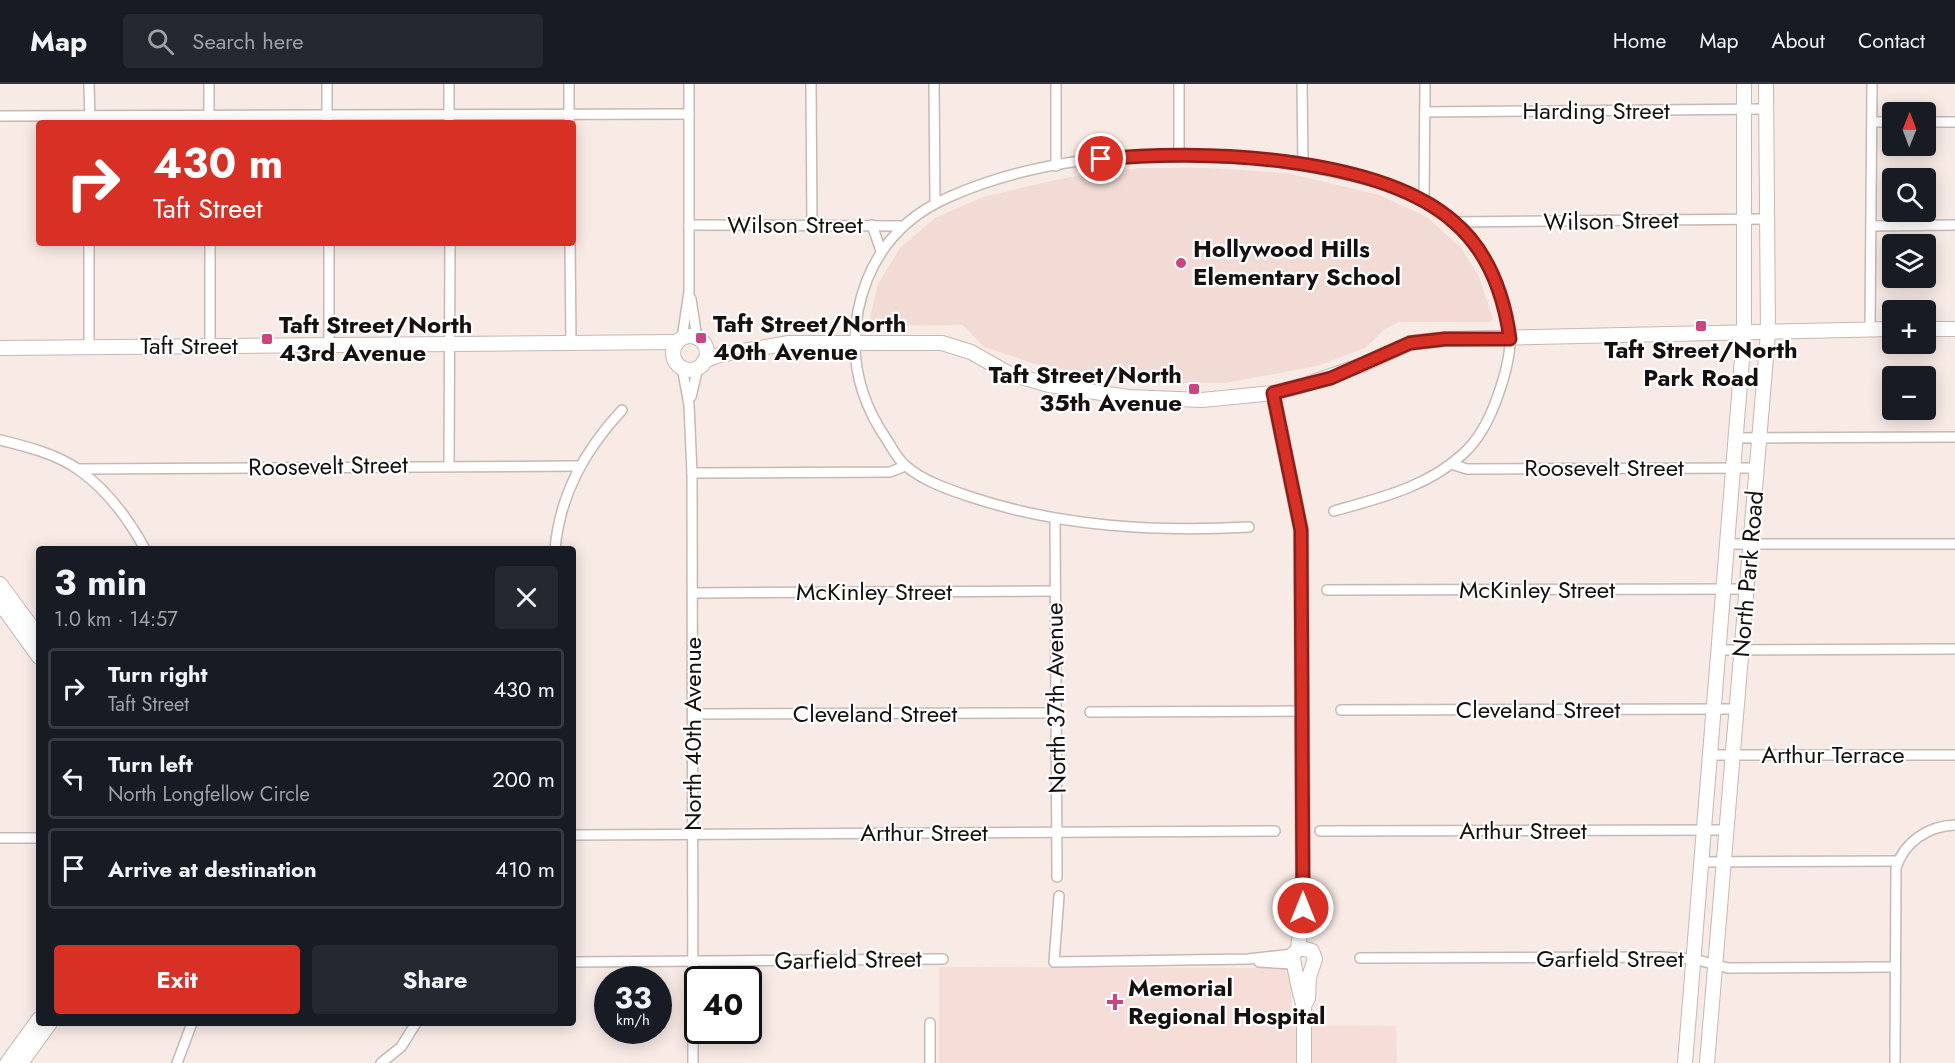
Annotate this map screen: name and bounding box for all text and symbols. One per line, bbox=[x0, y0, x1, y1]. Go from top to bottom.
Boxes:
search box bbox=[123, 14, 543, 68]
text: Map bbox=[30, 21, 87, 62]
icon: search bbox=[144, 25, 177, 58]
text: Search here bbox=[192, 25, 304, 57]
text: Home bbox=[1613, 26, 1666, 56]
text: Map bbox=[1699, 26, 1739, 56]
text: About bbox=[1772, 26, 1825, 56]
text: Contact bbox=[1858, 26, 1925, 56]
street label: Harding Street bbox=[1522, 93, 1670, 128]
north arrow bbox=[1882, 102, 1936, 156]
map controls bbox=[1882, 102, 1936, 420]
text: 430 m bbox=[153, 133, 283, 194]
pin bbox=[1075, 133, 1126, 184]
icon: arrive bbox=[1084, 142, 1117, 175]
icon: right bbox=[54, 144, 132, 222]
button: search bbox=[1882, 168, 1936, 222]
text: Taft Street bbox=[153, 189, 263, 228]
street label: Wilson Street bbox=[1543, 202, 1679, 239]
street label: Wilson Street bbox=[727, 207, 863, 242]
place label: Hollywood Hills Elementary School bbox=[1193, 231, 1401, 294]
button: layers bbox=[1882, 234, 1936, 288]
marker: Hollywood Hills Elementary School bbox=[1174, 256, 1188, 270]
button: + bbox=[1882, 300, 1936, 354]
place label: Taft Street/North 40th Avenue bbox=[713, 306, 906, 369]
place label: Taft Street/North 43rd Avenue bbox=[279, 307, 472, 370]
marker: Taft Street/North Park Road bbox=[1694, 319, 1708, 333]
street label: Taft Street bbox=[140, 328, 238, 363]
marker: Taft Street/North 40th Avenue bbox=[694, 331, 708, 345]
marker: Taft Street/North 43rd Avenue bbox=[260, 332, 274, 346]
place label: Taft Street/North Park Road bbox=[1604, 332, 1798, 395]
place label: Taft Street/North 35th Avenue bbox=[989, 357, 1182, 420]
button: − bbox=[1882, 366, 1936, 420]
marker: Taft Street/North 35th Avenue bbox=[1187, 382, 1201, 396]
street label: Roosevelt Street bbox=[248, 447, 408, 484]
street label: Roosevelt Street bbox=[1524, 450, 1684, 485]
street label: North Park Road bbox=[1723, 489, 1772, 659]
text: 3 min bbox=[54, 556, 147, 608]
button: close bbox=[495, 566, 558, 629]
street label: McKinley Street bbox=[1459, 572, 1615, 607]
street label: McKinley Street bbox=[796, 574, 952, 609]
street label: North 37th Avenue bbox=[1036, 602, 1075, 794]
text: 1.0 km · 14:57 bbox=[54, 605, 178, 634]
street label: North 40th Avenue bbox=[675, 637, 710, 831]
text: Turn right bbox=[108, 658, 208, 690]
icon: right bbox=[57, 672, 90, 705]
text: 430 m bbox=[493, 673, 555, 705]
text: Taft Street bbox=[108, 690, 189, 719]
street label: Cleveland Street bbox=[1456, 692, 1620, 727]
street label: Cleveland Street bbox=[793, 696, 957, 731]
street label: Arthur Terrace bbox=[1761, 737, 1905, 772]
text: Turn left bbox=[108, 748, 193, 780]
icon: left bbox=[57, 762, 90, 795]
text: 200 m bbox=[492, 763, 555, 795]
text: North Longfellow Circle bbox=[108, 780, 310, 809]
street label: Arthur Street bbox=[1459, 813, 1587, 848]
street label: Arthur Street bbox=[860, 815, 988, 850]
icon: arrive bbox=[57, 852, 90, 885]
text: Arrive at destination bbox=[108, 853, 317, 885]
text: 410 m bbox=[495, 853, 555, 885]
position arrow bbox=[1271, 876, 1335, 940]
street label: Garfield Street bbox=[774, 941, 922, 978]
street label: Garfield Street bbox=[1536, 941, 1684, 976]
button: Exit bbox=[54, 945, 300, 1014]
button: Share bbox=[312, 945, 558, 1014]
speed limit sign: 40 bbox=[684, 966, 762, 1044]
place label: Memorial Regional Hospital bbox=[1128, 970, 1326, 1033]
text: 33 bbox=[614, 976, 652, 1019]
marker: Memorial Regional Hospital bbox=[1106, 993, 1124, 1011]
text: km/h bbox=[616, 1009, 650, 1031]

